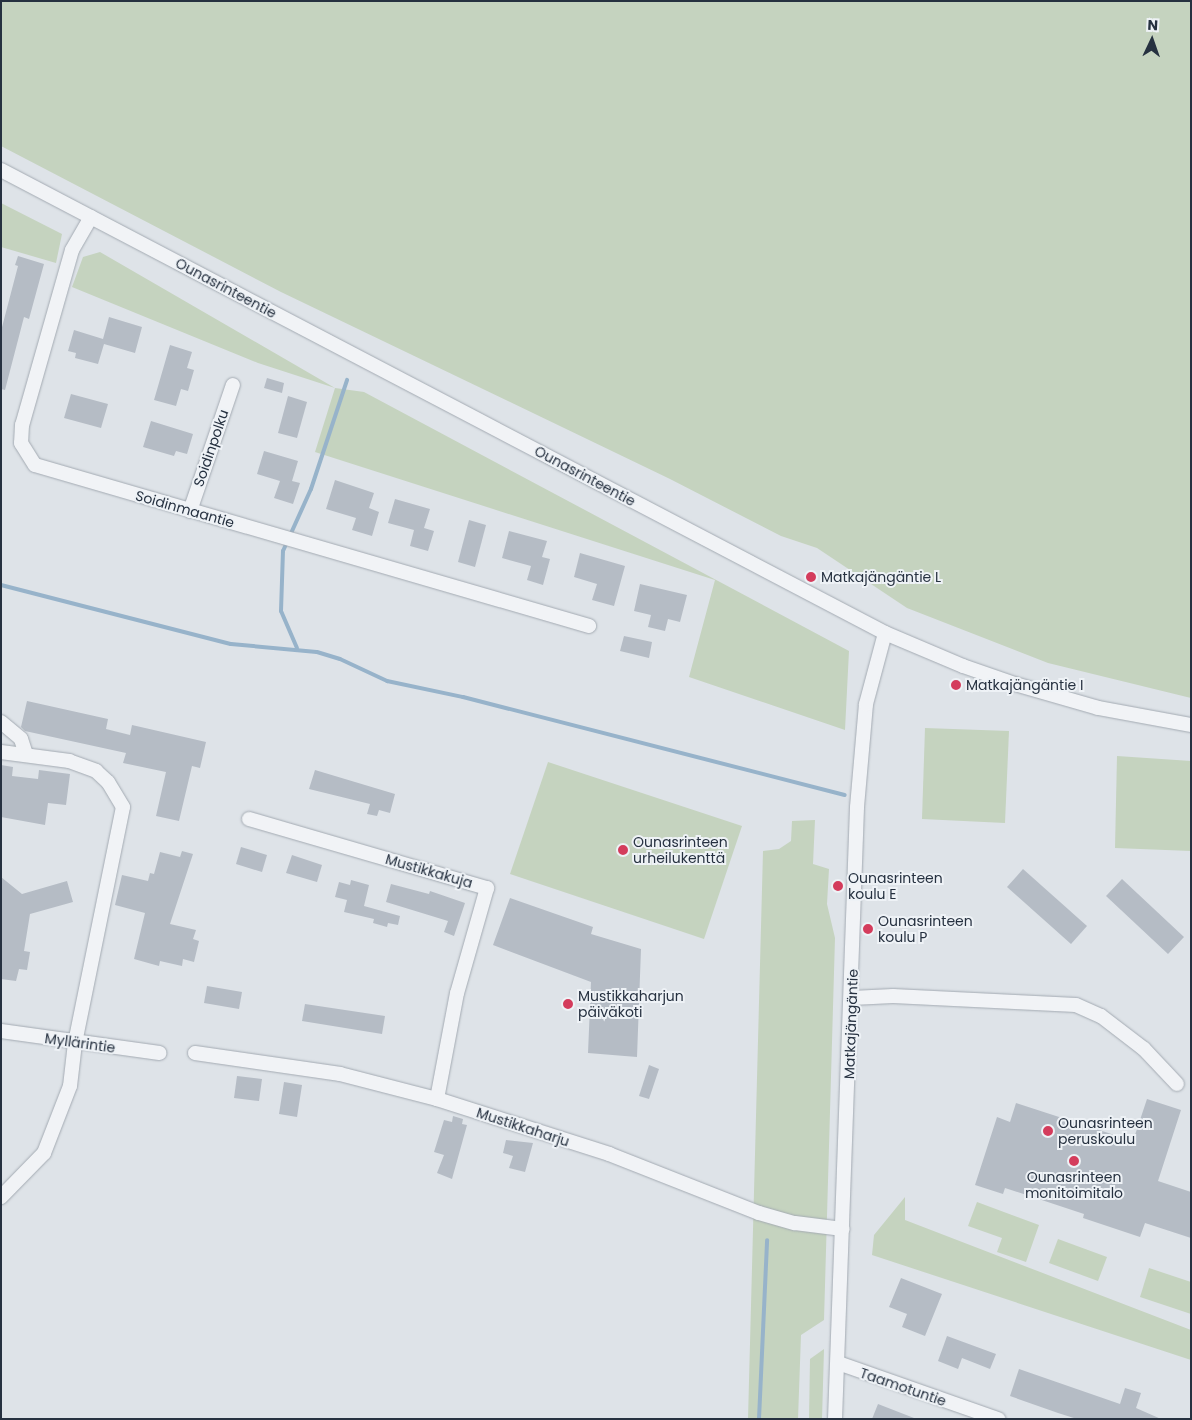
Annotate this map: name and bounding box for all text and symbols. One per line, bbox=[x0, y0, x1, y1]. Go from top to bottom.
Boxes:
north arrow bbox=[1127, 15, 1177, 65]
text: N bbox=[1147, 15, 1159, 35]
street label: Ounasrinteentie bbox=[173, 254, 279, 322]
street label: Soidinpolku bbox=[190, 407, 232, 489]
street label: Ounasrinteentie bbox=[532, 442, 638, 510]
street label: Soidinmaantie bbox=[134, 487, 236, 531]
place label: Matkajängäntie L bbox=[821, 569, 941, 585]
marker: Matkajängäntie L bbox=[805, 571, 817, 583]
place label: Matkajängäntie I bbox=[966, 677, 1083, 693]
marker: Matkajängäntie I bbox=[950, 679, 962, 691]
place label: Ounasrinteen urheilukenttä bbox=[633, 834, 728, 866]
marker: Ounasrinteen urheilukenttä bbox=[617, 844, 629, 856]
street label: Mustikkakuja bbox=[383, 851, 475, 891]
place label: Ounasrinteen koulu E bbox=[848, 870, 943, 902]
marker: Ounasrinteen koulu E bbox=[832, 880, 844, 892]
place label: Ounasrinteen koulu P bbox=[878, 913, 973, 946]
marker: Ounasrinteen koulu P bbox=[862, 923, 874, 935]
street label: Matkajängäntie bbox=[841, 969, 861, 1079]
place label: Mustikkaharjun päiväkoti bbox=[578, 988, 684, 1020]
marker: Mustikkaharjun päiväkoti bbox=[562, 998, 574, 1010]
street label: Myllärintie bbox=[44, 1030, 116, 1056]
street label: Mustikkaharju bbox=[474, 1104, 572, 1150]
place label: Ounasrinteen peruskoulu bbox=[1058, 1115, 1153, 1148]
marker: Ounasrinteen peruskoulu bbox=[1042, 1125, 1054, 1137]
marker: Ounasrinteen monitoimitalo bbox=[1068, 1155, 1080, 1167]
place label: Ounasrinteen monitoimitalo bbox=[1025, 1169, 1123, 1202]
street label: Taamotuntie bbox=[858, 1364, 948, 1410]

